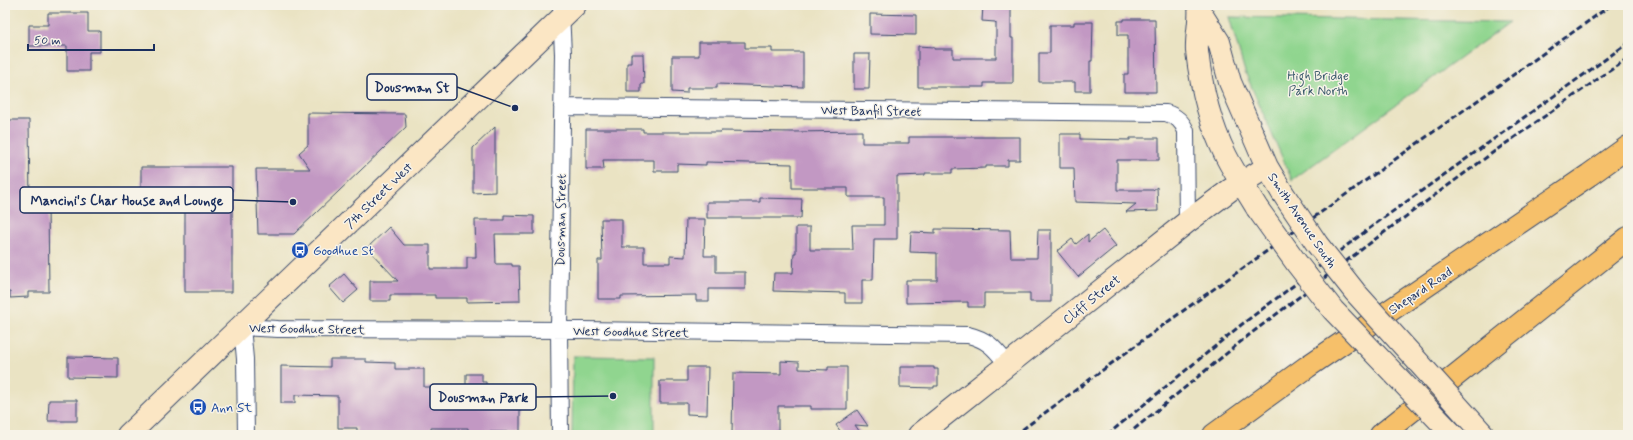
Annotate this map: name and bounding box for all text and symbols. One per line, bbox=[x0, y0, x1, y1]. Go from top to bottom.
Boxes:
scale bar bbox=[28, 26, 154, 52]
text: 50 m bbox=[34, 33, 61, 49]
park label: High Bridge Park North bbox=[1287, 68, 1349, 100]
callout: Dousman St bbox=[367, 74, 457, 100]
text: Dousman St bbox=[374, 79, 450, 97]
street label: West Banfil Street bbox=[821, 102, 922, 121]
street label: 7th Street West bbox=[341, 159, 417, 233]
street label: Smith Avenue South bbox=[1263, 170, 1340, 272]
street label: Dousman Street bbox=[552, 174, 571, 266]
callout: Mancini's Char House and Lounge bbox=[20, 187, 233, 213]
text: Mancini's Char House and Lounge bbox=[31, 192, 224, 213]
bus stop icon: Goodhue St bbox=[290, 240, 310, 260]
place label: Goodhue St bbox=[313, 243, 374, 260]
street label: Shepard Road bbox=[1386, 264, 1456, 319]
street label: Cliff Street bbox=[1060, 272, 1124, 329]
street label: West Goodhue Street bbox=[249, 320, 365, 339]
street label: West Goodhue Street bbox=[573, 323, 689, 342]
callout: Dousman Park bbox=[430, 384, 536, 410]
text: Dousman Park bbox=[438, 389, 528, 407]
bus stop icon: Ann St bbox=[188, 397, 208, 417]
place label: Ann St bbox=[211, 400, 252, 417]

